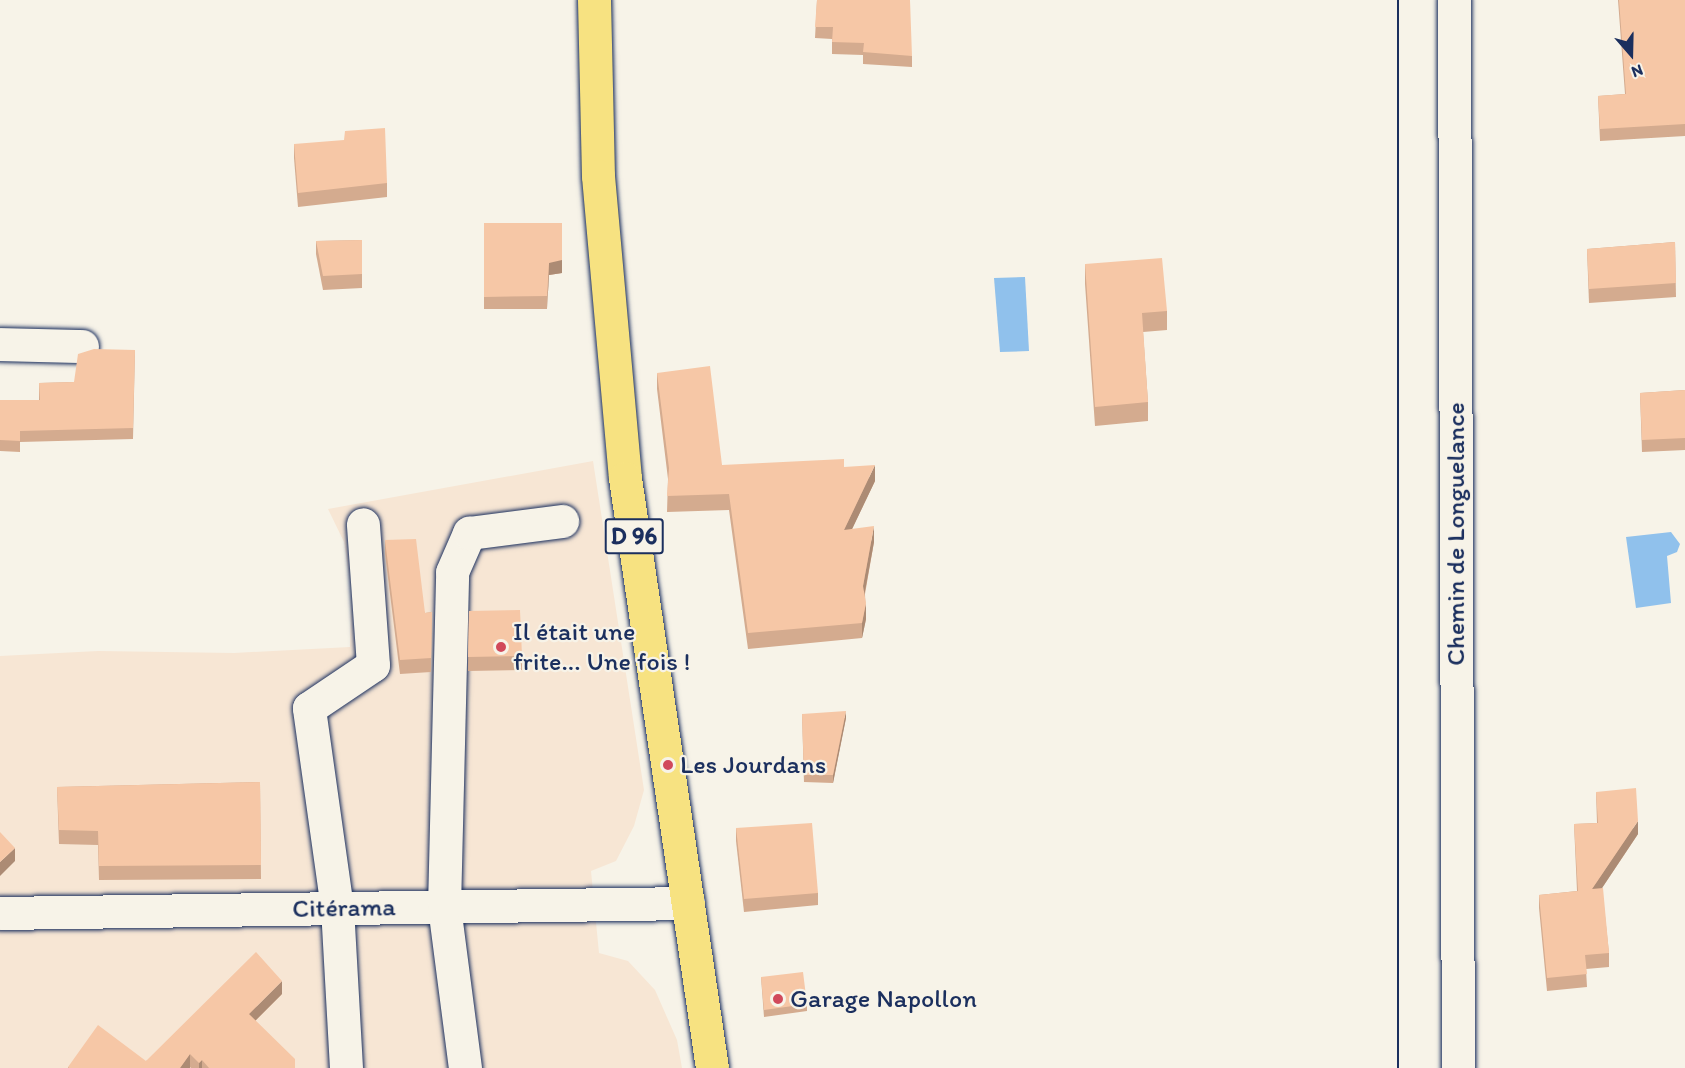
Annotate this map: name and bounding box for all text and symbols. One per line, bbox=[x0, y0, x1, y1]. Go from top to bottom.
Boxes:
north arrow bbox=[1601, 24, 1661, 84]
text: N bbox=[1629, 61, 1646, 82]
street label: Chemin de Longuelance bbox=[1440, 402, 1472, 666]
road number: D 96 bbox=[604, 515, 664, 557]
place label: Il était une frite... Une fois ! bbox=[513, 616, 690, 678]
marker: Il était une frite... Une fois ! bbox=[494, 640, 508, 654]
place label: Les Jourdans bbox=[680, 749, 827, 781]
marker: Les Jourdans bbox=[661, 758, 675, 772]
street label: Citérama bbox=[292, 891, 396, 925]
place label: Garage Napollon bbox=[790, 983, 977, 1015]
marker: Garage Napollon bbox=[771, 992, 785, 1006]

